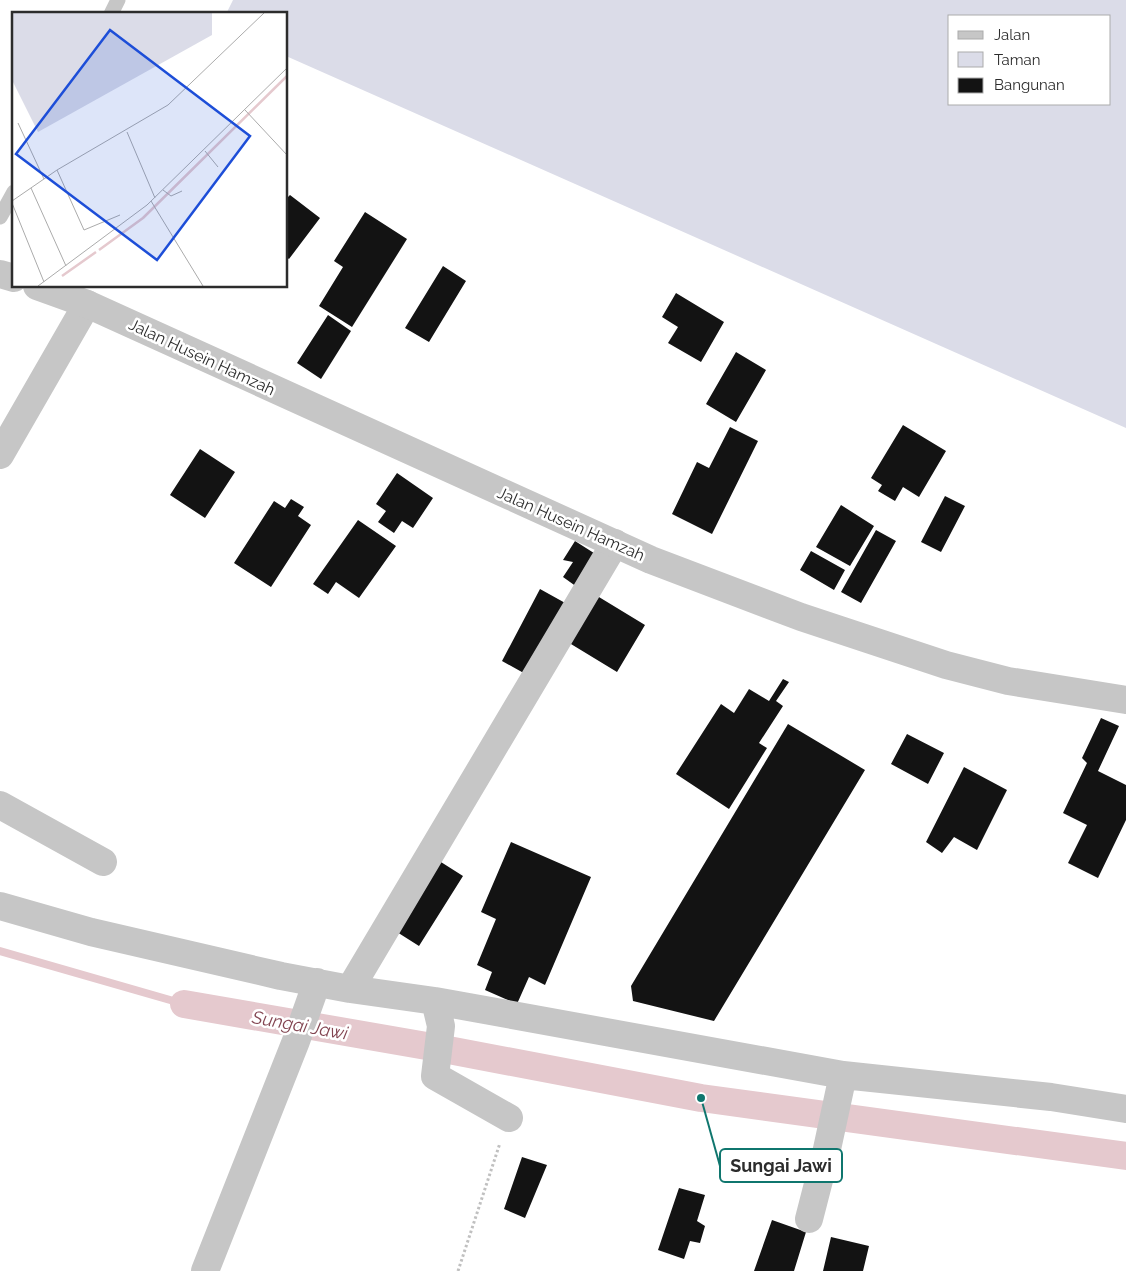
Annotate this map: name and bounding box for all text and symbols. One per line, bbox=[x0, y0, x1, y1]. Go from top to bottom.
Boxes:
inset map bbox=[12, 12, 288, 288]
legend bbox=[948, 15, 1111, 105]
text: Jalan bbox=[994, 26, 1030, 44]
text: Taman bbox=[994, 51, 1040, 69]
text: Bangunan bbox=[994, 76, 1065, 94]
street label: Jalan Husein Hamzah bbox=[126, 315, 278, 399]
street label: Jalan Husein Hamzah bbox=[494, 483, 648, 565]
water label: Sungai Jawi bbox=[250, 1006, 350, 1044]
callout: Sungai Jawi bbox=[720, 1149, 842, 1182]
text: Sungai Jawi bbox=[730, 1155, 832, 1176]

